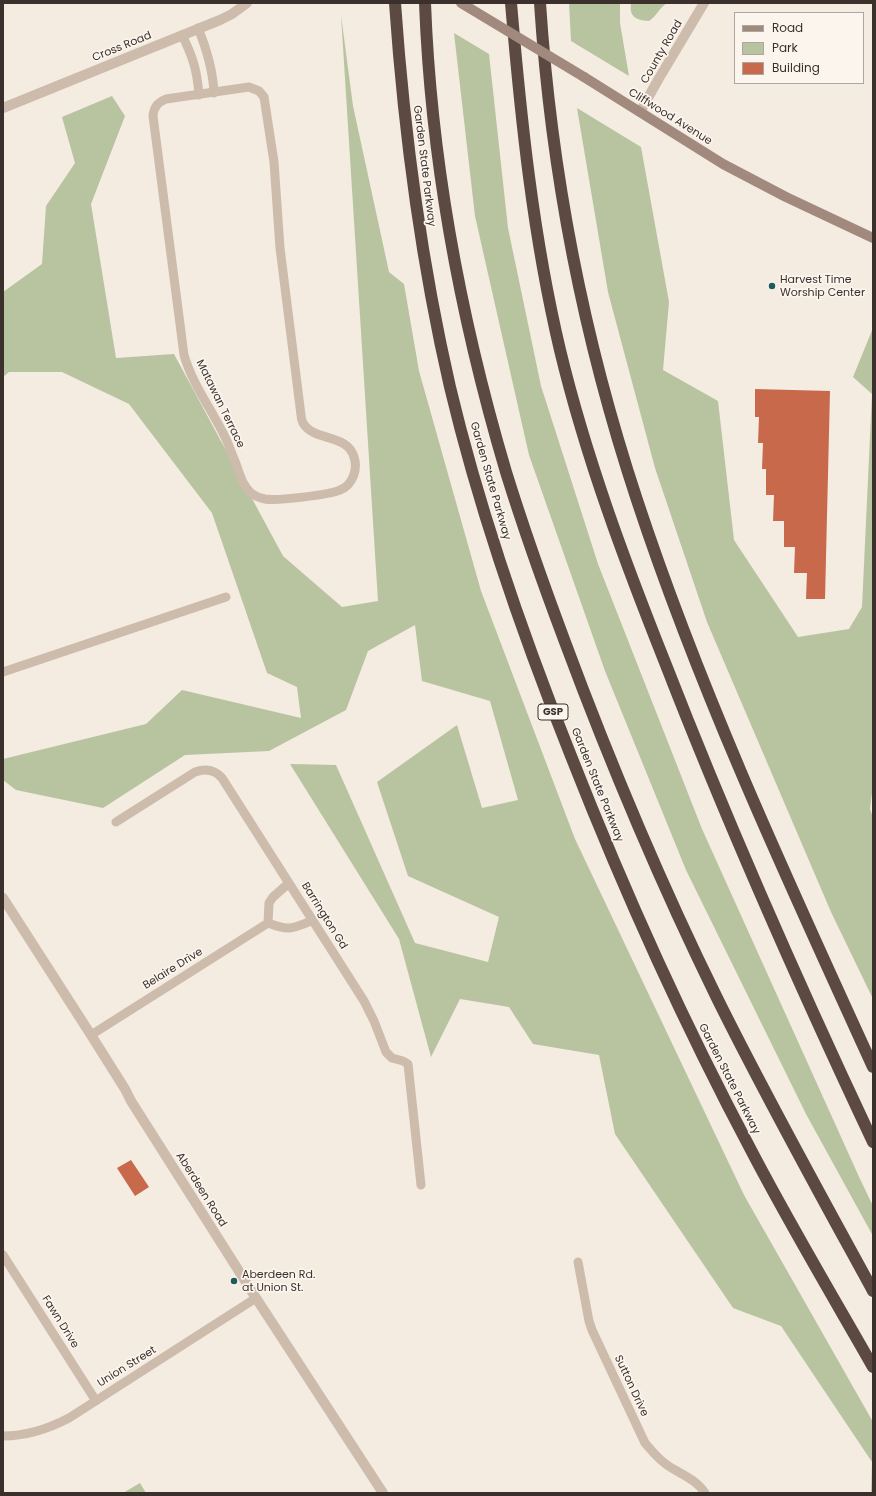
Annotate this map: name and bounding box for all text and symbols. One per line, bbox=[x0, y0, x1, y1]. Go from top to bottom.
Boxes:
legend bbox=[734, 12, 864, 84]
street label: County Road bbox=[638, 18, 686, 86]
text: Road bbox=[772, 19, 803, 36]
street label: Cross Road bbox=[90, 29, 154, 65]
text: Park bbox=[772, 39, 798, 56]
text: Building bbox=[772, 59, 820, 76]
street label: Cliffwood Avenue bbox=[626, 86, 714, 148]
street label: Garden State Parkway bbox=[410, 105, 438, 227]
place label: Harvest Time Worship Center bbox=[780, 273, 865, 299]
marker: Harvest Time Worship Center bbox=[767, 281, 777, 291]
street label: Matawan Terrace bbox=[193, 358, 247, 450]
street label: Garden State Parkway bbox=[467, 420, 513, 542]
road number: GSP bbox=[538, 704, 568, 720]
street label: Garden State Parkway bbox=[568, 726, 626, 844]
street label: Barrington Gd bbox=[298, 880, 350, 952]
street label: Belaire Drive bbox=[141, 945, 205, 993]
street label: Garden State Parkway bbox=[695, 1022, 763, 1136]
street label: Aberdeen Road bbox=[173, 1150, 229, 1230]
place label: Aberdeen Rd. at Union St. bbox=[242, 1268, 315, 1294]
marker: Aberdeen Rd. at Union St. bbox=[229, 1276, 239, 1286]
street label: Fawn Drive bbox=[39, 1293, 81, 1351]
street label: Union Street bbox=[95, 1344, 159, 1390]
street label: Sutton Drive bbox=[611, 1353, 651, 1419]

